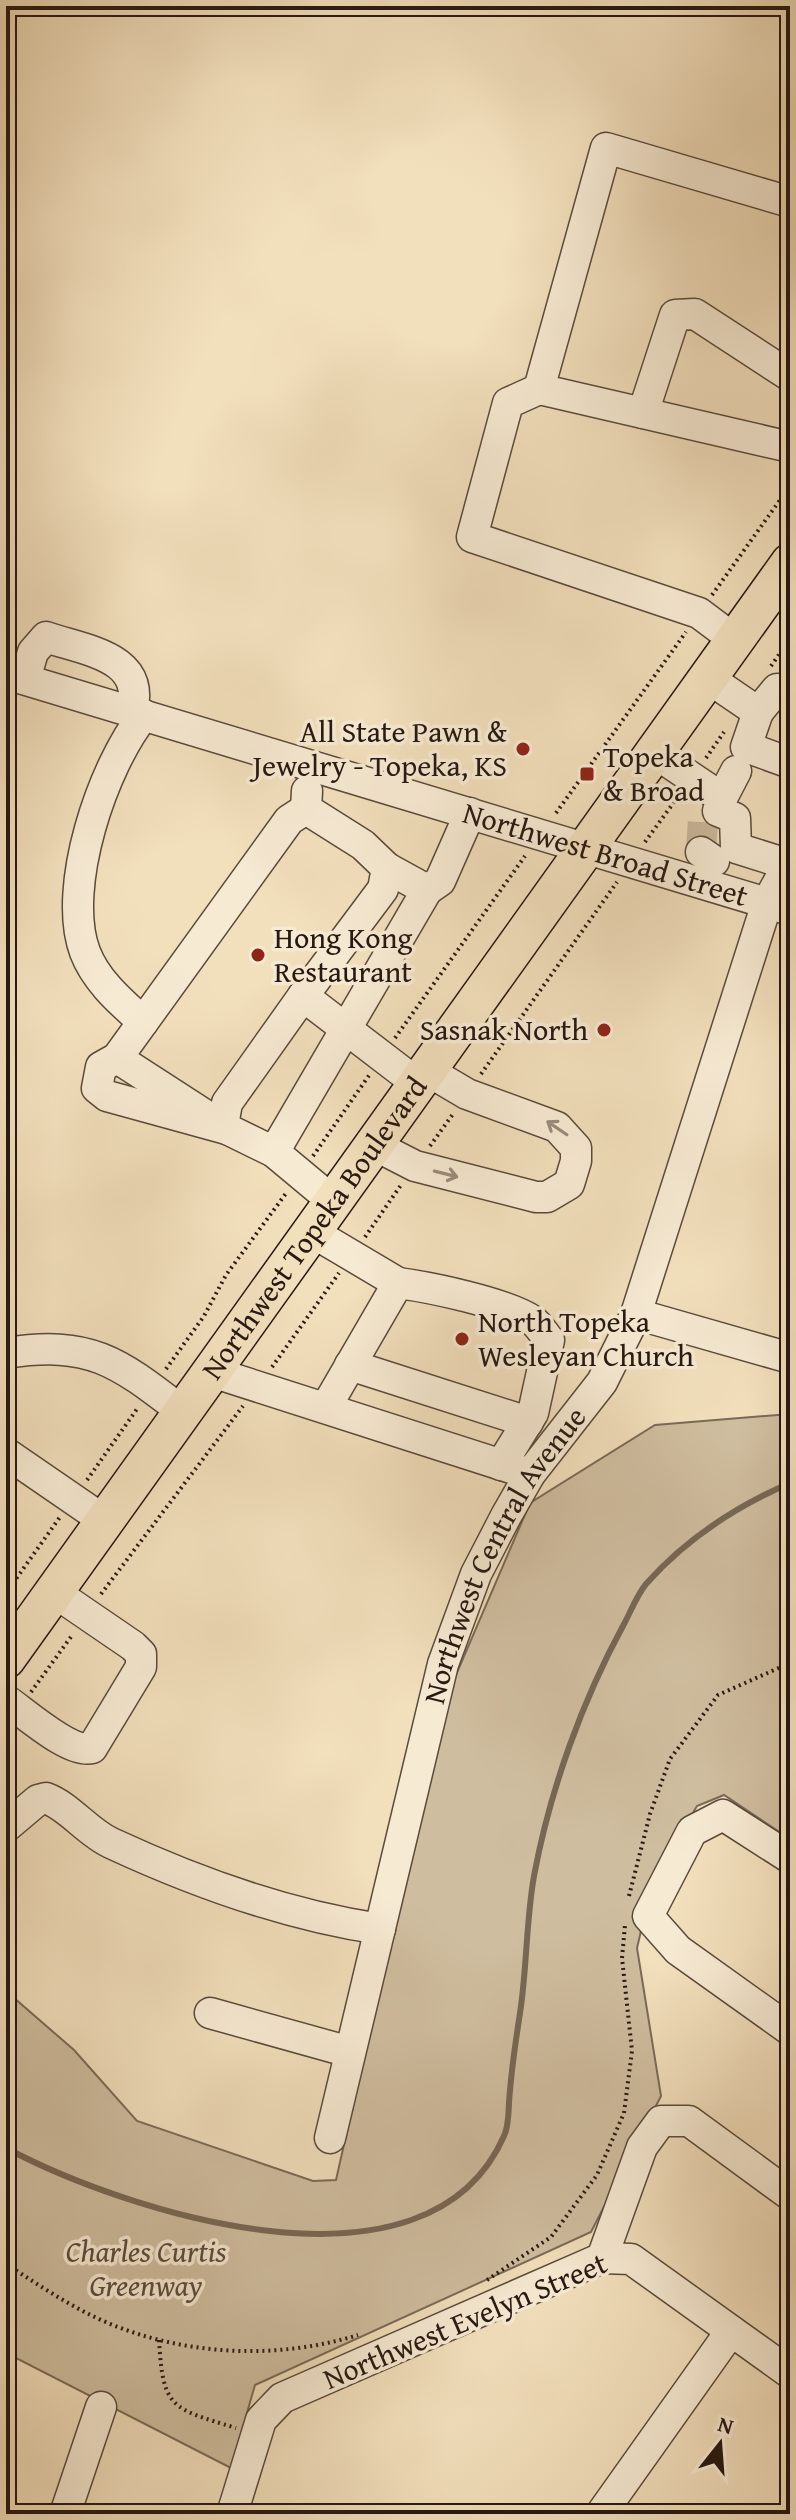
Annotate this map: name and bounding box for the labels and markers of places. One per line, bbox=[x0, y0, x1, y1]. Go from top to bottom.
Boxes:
place label: All State Pawn & Jewelry - Topeka, KS bbox=[249, 709, 508, 787]
place label: Topeka & Broad bbox=[603, 734, 704, 812]
marker: All State Pawn & Jewelry - Topeka, KS bbox=[514, 740, 532, 758]
marker: Topeka & Broad bbox=[578, 765, 596, 783]
place label: Hong Kong Restaurant bbox=[274, 915, 413, 993]
marker: Hong Kong Restaurant bbox=[249, 946, 267, 964]
place label: Sasnak North bbox=[420, 1007, 588, 1051]
marker: Sasnak North bbox=[595, 1021, 613, 1039]
place label: North Topeka Wesleyan Church bbox=[478, 1299, 694, 1377]
marker: North Topeka Wesleyan Church bbox=[453, 1330, 471, 1348]

